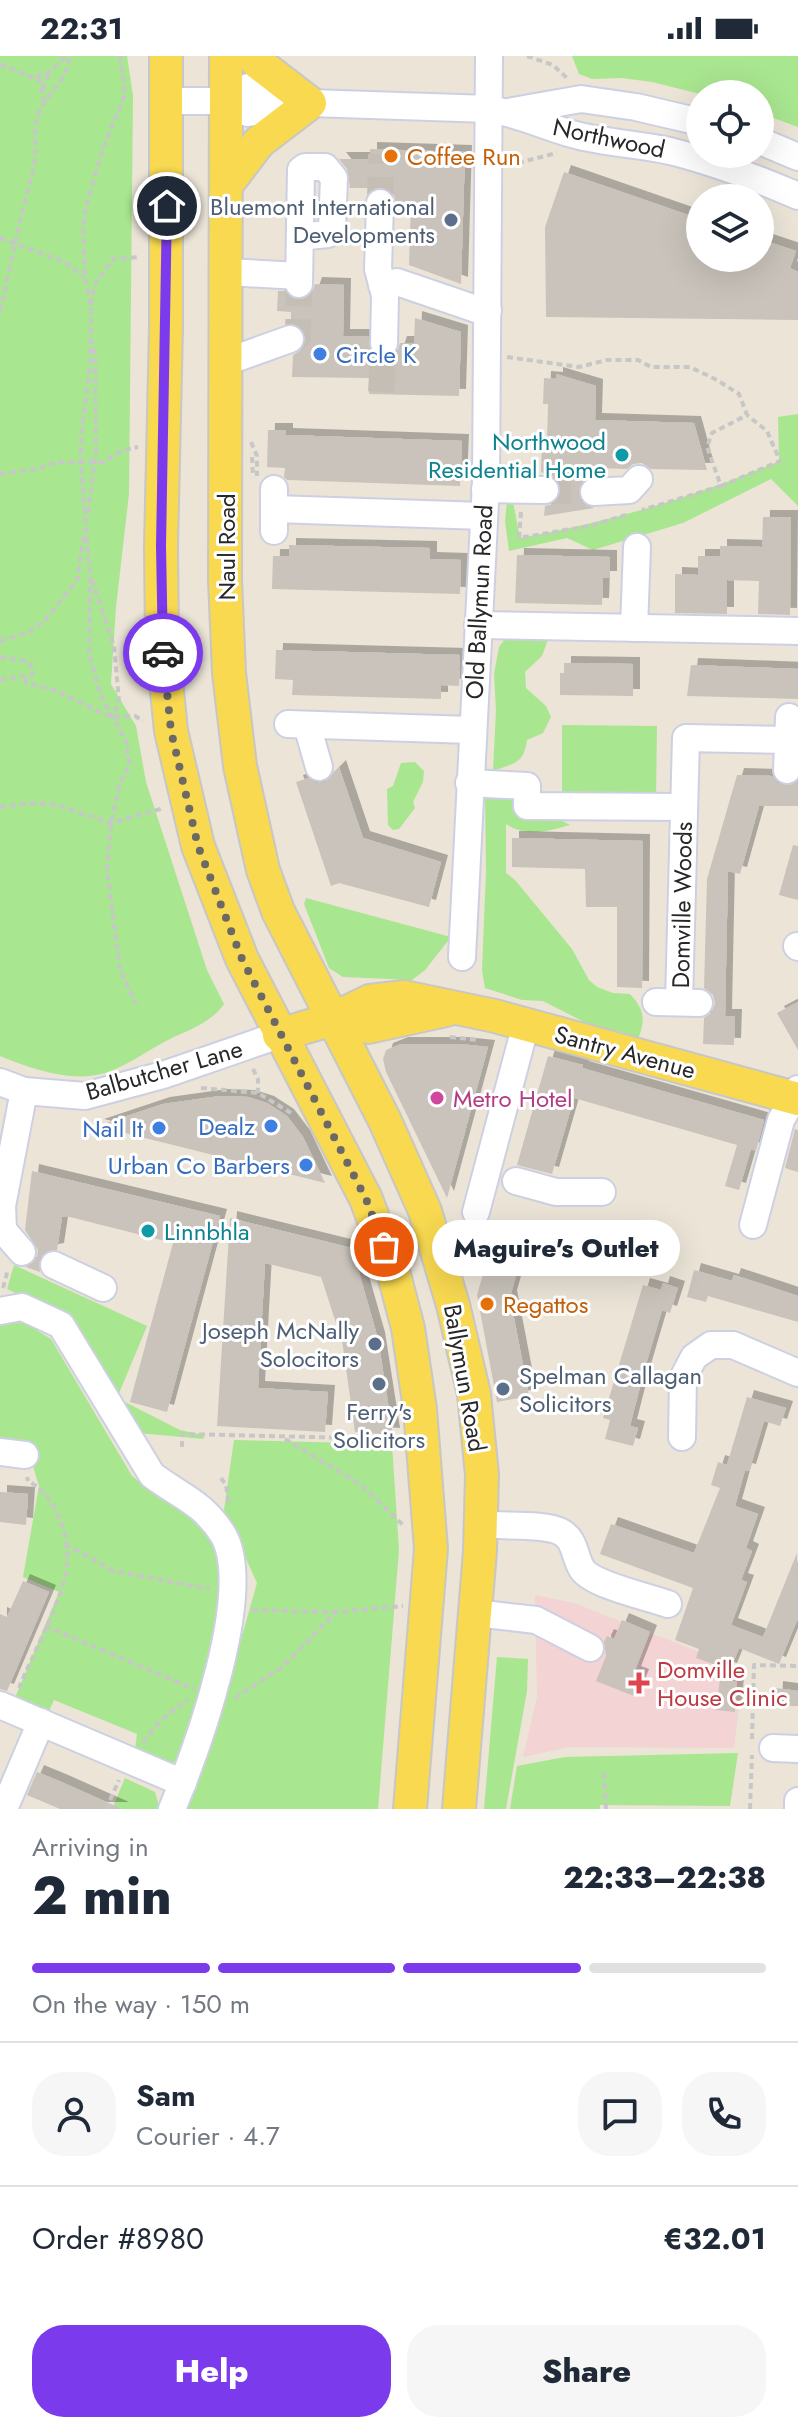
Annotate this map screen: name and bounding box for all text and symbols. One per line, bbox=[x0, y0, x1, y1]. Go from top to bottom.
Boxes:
text: 22:31 bbox=[40, 7, 123, 50]
map controls bbox=[686, 80, 774, 272]
button: locate bbox=[686, 80, 774, 168]
street label: Northwood bbox=[550, 109, 668, 167]
place label: Coffee Run bbox=[407, 139, 521, 174]
marker: Coffee Run bbox=[382, 147, 400, 165]
pin bbox=[133, 172, 201, 240]
icon: home bbox=[145, 184, 189, 228]
button: layers bbox=[686, 184, 774, 272]
place label: Bluemont International Developments bbox=[210, 189, 435, 252]
marker: Bluemont International Developments bbox=[442, 211, 460, 229]
place label: Circle K bbox=[336, 337, 417, 372]
marker: Circle K bbox=[311, 345, 329, 363]
place label: Northwood Residential Home bbox=[428, 424, 606, 487]
marker: Northwood Residential Home bbox=[613, 446, 631, 464]
street label: Naul Road bbox=[209, 493, 244, 601]
street label: Old Ballymun Road bbox=[456, 504, 502, 700]
courier bbox=[123, 613, 203, 693]
icon: car bbox=[141, 631, 185, 675]
street label: Domville Woods bbox=[663, 821, 701, 989]
street label: Santry Avenue bbox=[551, 1016, 699, 1088]
street label: Balbutcher Lane bbox=[81, 1031, 247, 1109]
place label: Metro Hotel bbox=[453, 1081, 573, 1116]
marker: Metro Hotel bbox=[428, 1089, 446, 1107]
place label: Dealz bbox=[198, 1109, 255, 1144]
place label: Nail It bbox=[82, 1111, 143, 1146]
marker: Dealz bbox=[262, 1117, 280, 1135]
marker: Nail It bbox=[150, 1119, 168, 1137]
place label: Urban Co Barbers bbox=[108, 1148, 290, 1183]
marker: Urban Co Barbers bbox=[297, 1156, 315, 1174]
pin bbox=[350, 1213, 418, 1281]
place label: Linnbhla bbox=[164, 1214, 250, 1249]
callout: Maguire's Outlet bbox=[432, 1219, 680, 1275]
marker: Linnbhla bbox=[139, 1222, 157, 1240]
icon: bag bbox=[362, 1225, 406, 1269]
text: Maguire's Outlet bbox=[453, 1229, 659, 1267]
place label: Regattos bbox=[503, 1287, 588, 1322]
marker: Regattos bbox=[478, 1295, 496, 1313]
street label: Ballymun Road bbox=[435, 1301, 495, 1455]
place label: Joseph McNally Solocitors bbox=[199, 1313, 359, 1376]
marker: Joseph McNally Solocitors bbox=[366, 1335, 384, 1353]
place label: Spelman Callagan Solicitors bbox=[519, 1358, 702, 1421]
marker: Ferry's Solicitors bbox=[370, 1375, 388, 1393]
marker: Spelman Callagan Solicitors bbox=[494, 1380, 512, 1398]
place label: Ferry's Solicitors bbox=[333, 1394, 425, 1457]
place label: Domville House Clinic bbox=[657, 1652, 788, 1715]
marker: Domville House Clinic bbox=[628, 1672, 650, 1694]
text: Arriving in bbox=[32, 1828, 149, 1866]
text: 22:33–22:38 bbox=[563, 1856, 766, 1899]
text: 2 min bbox=[32, 1858, 172, 1934]
text: On the way · 150 m bbox=[32, 1985, 250, 2023]
button: person bbox=[32, 2072, 116, 2156]
button: chat bbox=[578, 2072, 662, 2156]
button: phone bbox=[682, 2072, 766, 2156]
text: Sam bbox=[136, 2074, 196, 2117]
text: Courier · 4.7 bbox=[136, 2117, 280, 2155]
text: Order #8980 bbox=[32, 2217, 204, 2260]
text: €32.01 bbox=[663, 2217, 766, 2260]
button: Help bbox=[32, 2325, 391, 2417]
button: Share bbox=[407, 2325, 766, 2417]

